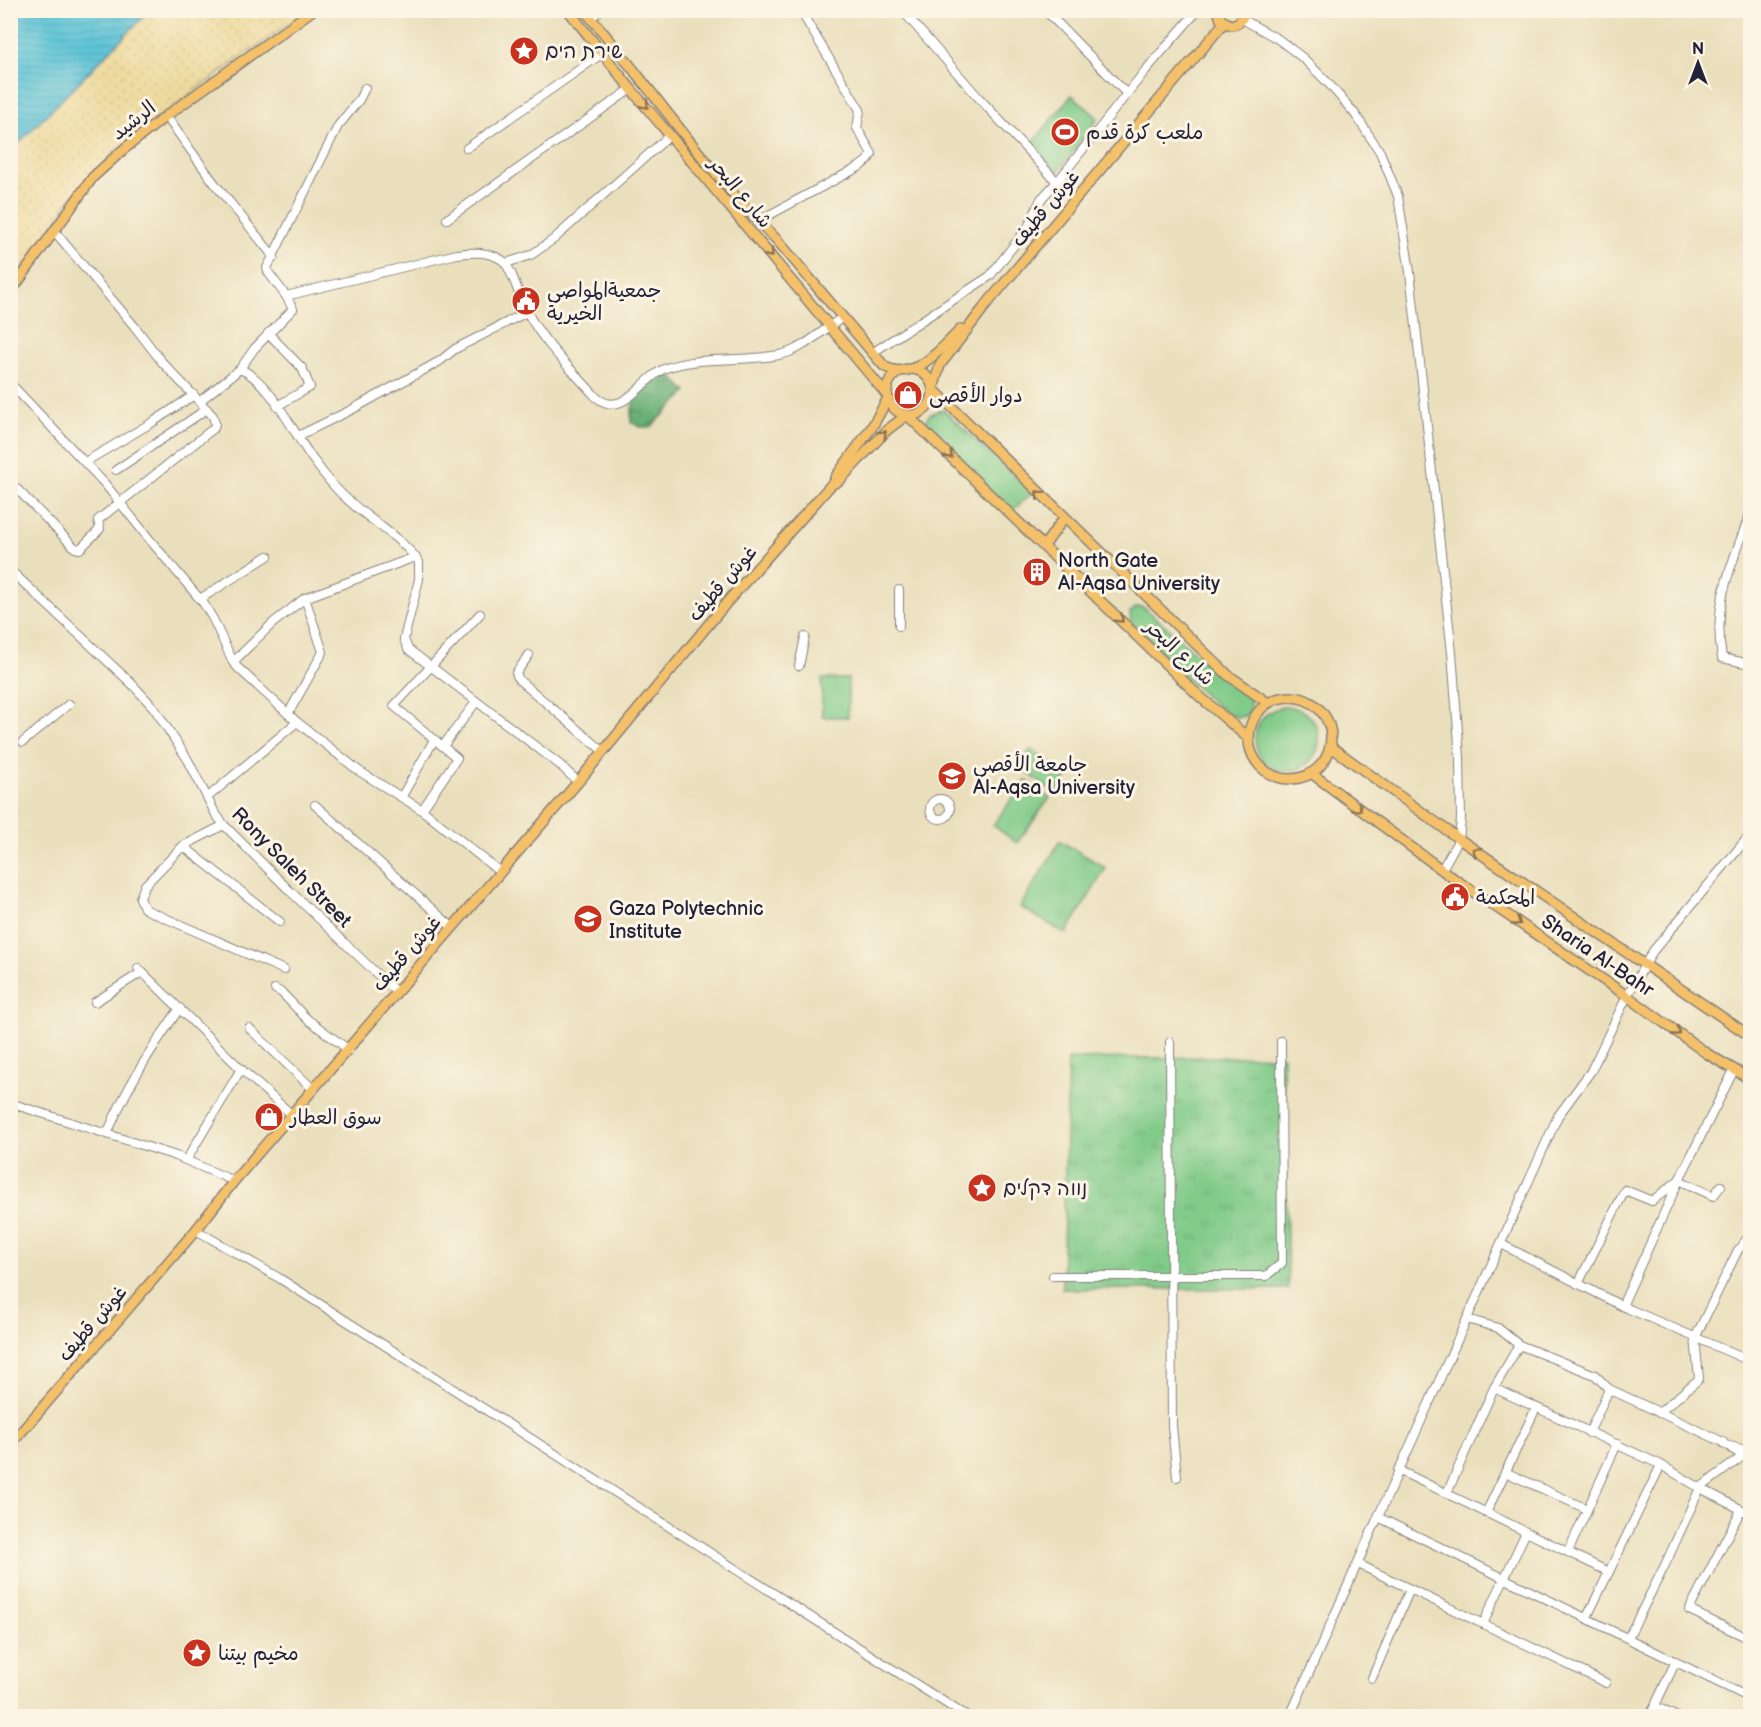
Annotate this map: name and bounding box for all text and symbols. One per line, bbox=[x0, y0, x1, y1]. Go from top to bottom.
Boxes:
north arrow bbox=[1668, 33, 1728, 93]
place icon: שירת הים bbox=[508, 35, 540, 67]
place label: שירת הים bbox=[545, 40, 623, 64]
text: N bbox=[1692, 40, 1704, 59]
street label: الرشيد bbox=[106, 96, 161, 146]
one-way arrow bbox=[637, 98, 648, 109]
sports icon: ملعب كرة قدم bbox=[1049, 116, 1081, 148]
place label: ملعب كرة قدم bbox=[1086, 121, 1203, 147]
street label: شارع البحر bbox=[701, 150, 777, 234]
street label: غوش قطيف bbox=[1007, 165, 1085, 252]
one-way arrow bbox=[763, 247, 774, 258]
place label: جمعيةالمواصي الخيرية bbox=[547, 279, 662, 326]
public building icon: جمعيةالمواصي الخيرية bbox=[510, 285, 542, 317]
shop icon: دوار الأقصى bbox=[892, 379, 924, 411]
place label: دوار الأقصى bbox=[929, 382, 1023, 408]
one-way arrow bbox=[875, 431, 886, 442]
one-way arrow bbox=[942, 448, 953, 459]
one-way arrow bbox=[1035, 490, 1046, 501]
street label: غوش قطيف bbox=[683, 541, 762, 627]
place label: North Gate Al-Aqsa University bbox=[1058, 549, 1220, 596]
building icon: North Gate Al-Aqsa University bbox=[1021, 556, 1053, 588]
one-way arrow bbox=[1112, 612, 1123, 623]
street label: شارع البحر bbox=[1138, 613, 1219, 692]
place label: جامعة الأقصى Al-Aqsa University bbox=[973, 751, 1135, 800]
school or university icon: جامعة الأقصى Al-Aqsa University bbox=[936, 760, 968, 792]
one-way arrow bbox=[1352, 801, 1363, 812]
street label: Rony Saleh Street bbox=[226, 803, 356, 933]
one-way arrow bbox=[1472, 847, 1483, 858]
public building icon: المحكمة bbox=[1439, 881, 1471, 913]
place label: المحكمة bbox=[1476, 886, 1535, 910]
place label: Gaza Polytechnic Institute bbox=[609, 897, 764, 944]
school or university icon: Gaza Polytechnic Institute bbox=[572, 903, 604, 935]
street label: Sharia Al-Bahr bbox=[1537, 909, 1659, 1003]
street label: غوش قطيف bbox=[367, 911, 446, 997]
one-way arrow bbox=[1511, 914, 1521, 926]
one-way arrow bbox=[1671, 1025, 1682, 1036]
shop icon: سوق العطار bbox=[253, 1101, 285, 1133]
place label: سوق العطار bbox=[288, 1106, 382, 1130]
place icon: נווה דקלים bbox=[966, 1172, 998, 1204]
place label: נווה דקלים bbox=[1003, 1177, 1087, 1201]
street label: غوش قطيف bbox=[53, 1281, 132, 1367]
place icon: مخيم بيتنا bbox=[181, 1637, 213, 1669]
place label: مخيم بيتنا bbox=[218, 1642, 299, 1668]

